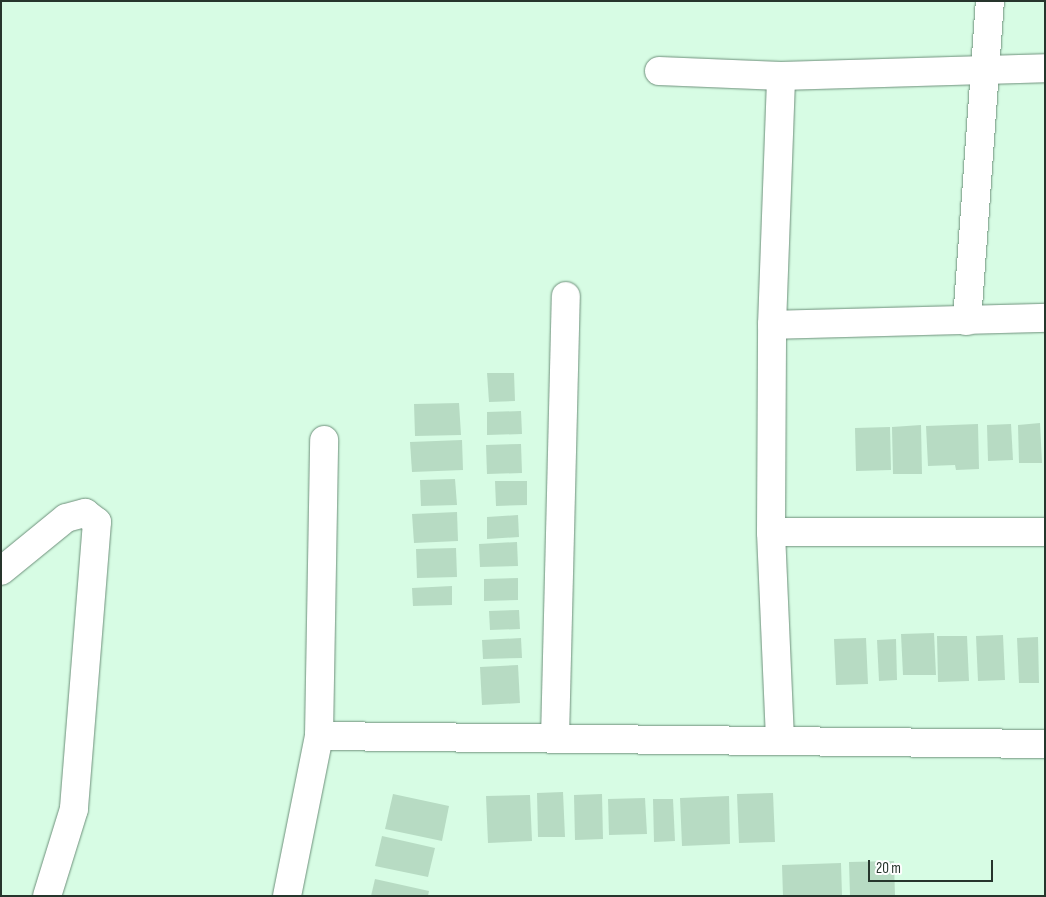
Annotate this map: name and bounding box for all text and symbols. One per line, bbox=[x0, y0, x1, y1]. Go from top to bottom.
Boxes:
scale bar bbox=[871, 850, 996, 882]
text: 20 m bbox=[876, 859, 901, 878]

